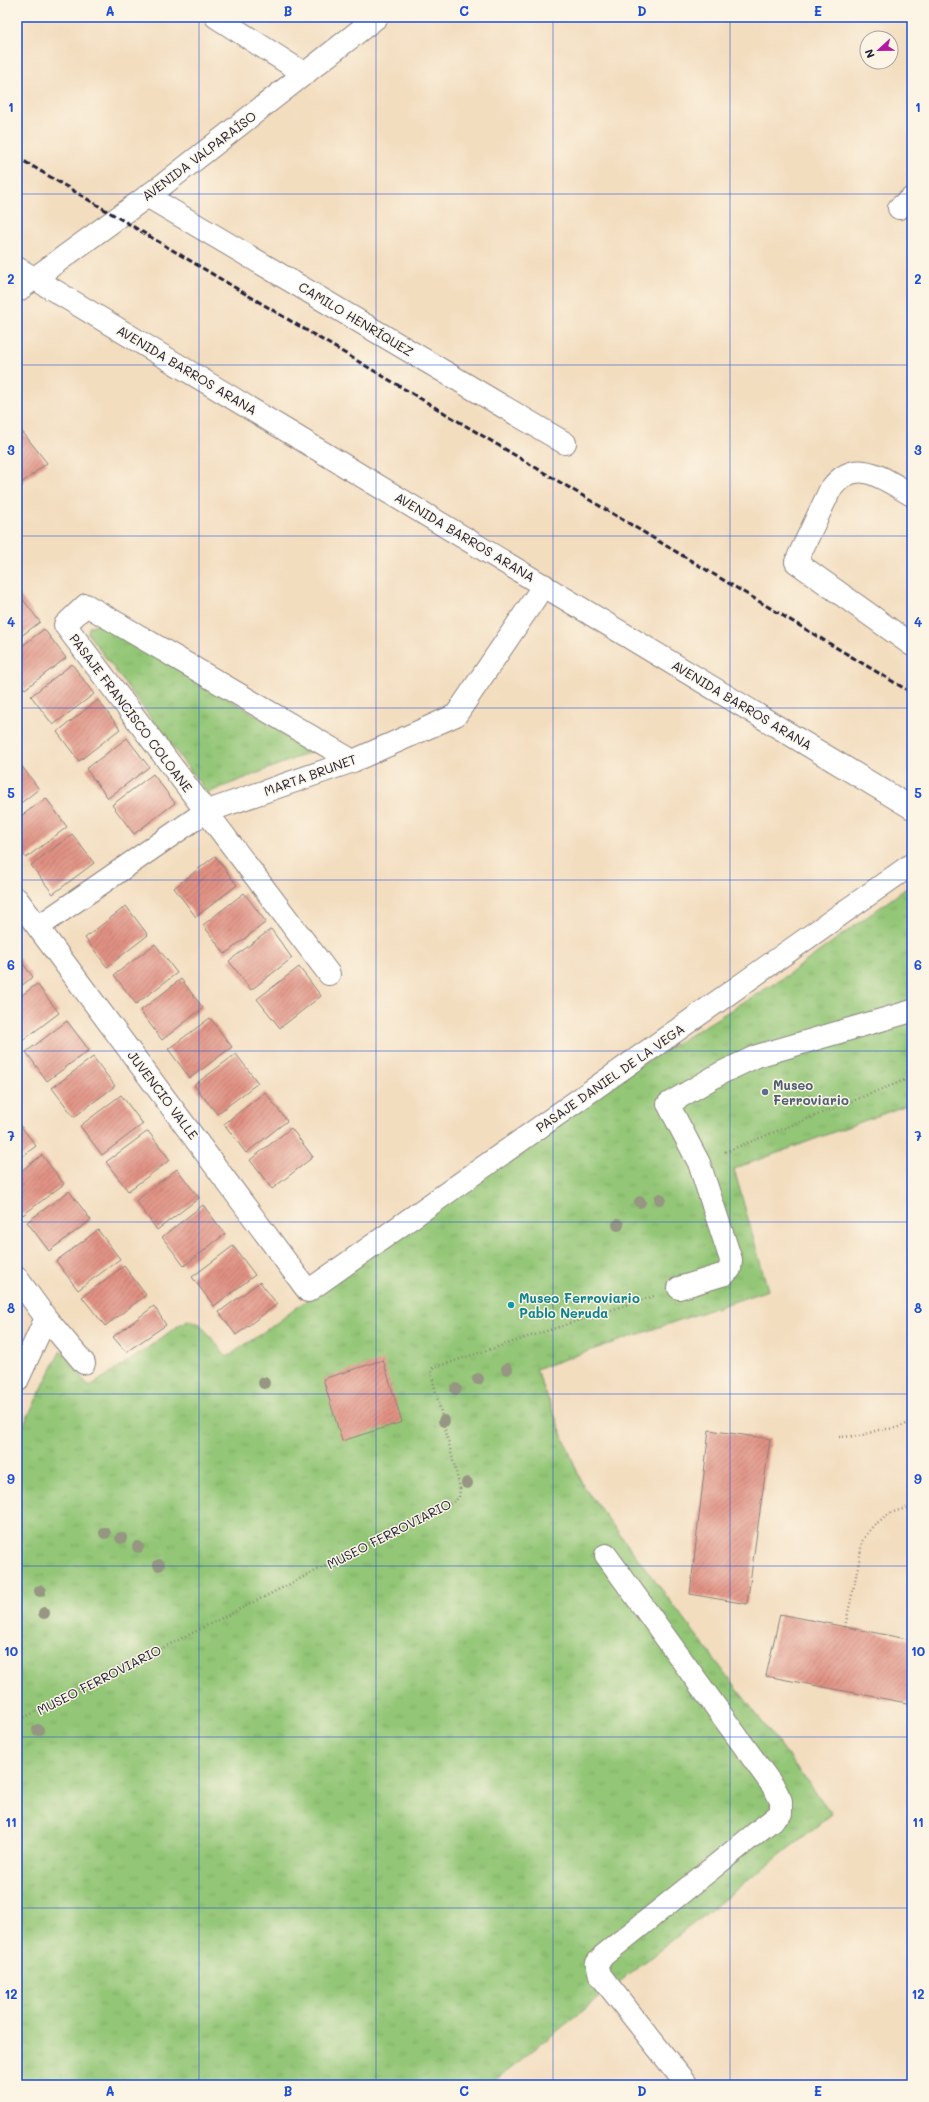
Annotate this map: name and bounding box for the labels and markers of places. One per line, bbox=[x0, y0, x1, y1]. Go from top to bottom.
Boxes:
place label: Museo Ferroviario bbox=[773, 1076, 849, 1108]
marker: Museo Ferroviario bbox=[760, 1087, 770, 1097]
place label: Museo Ferroviario Pablo Neruda bbox=[519, 1289, 640, 1321]
marker: Museo Ferroviario Pablo Neruda bbox=[506, 1300, 516, 1310]

